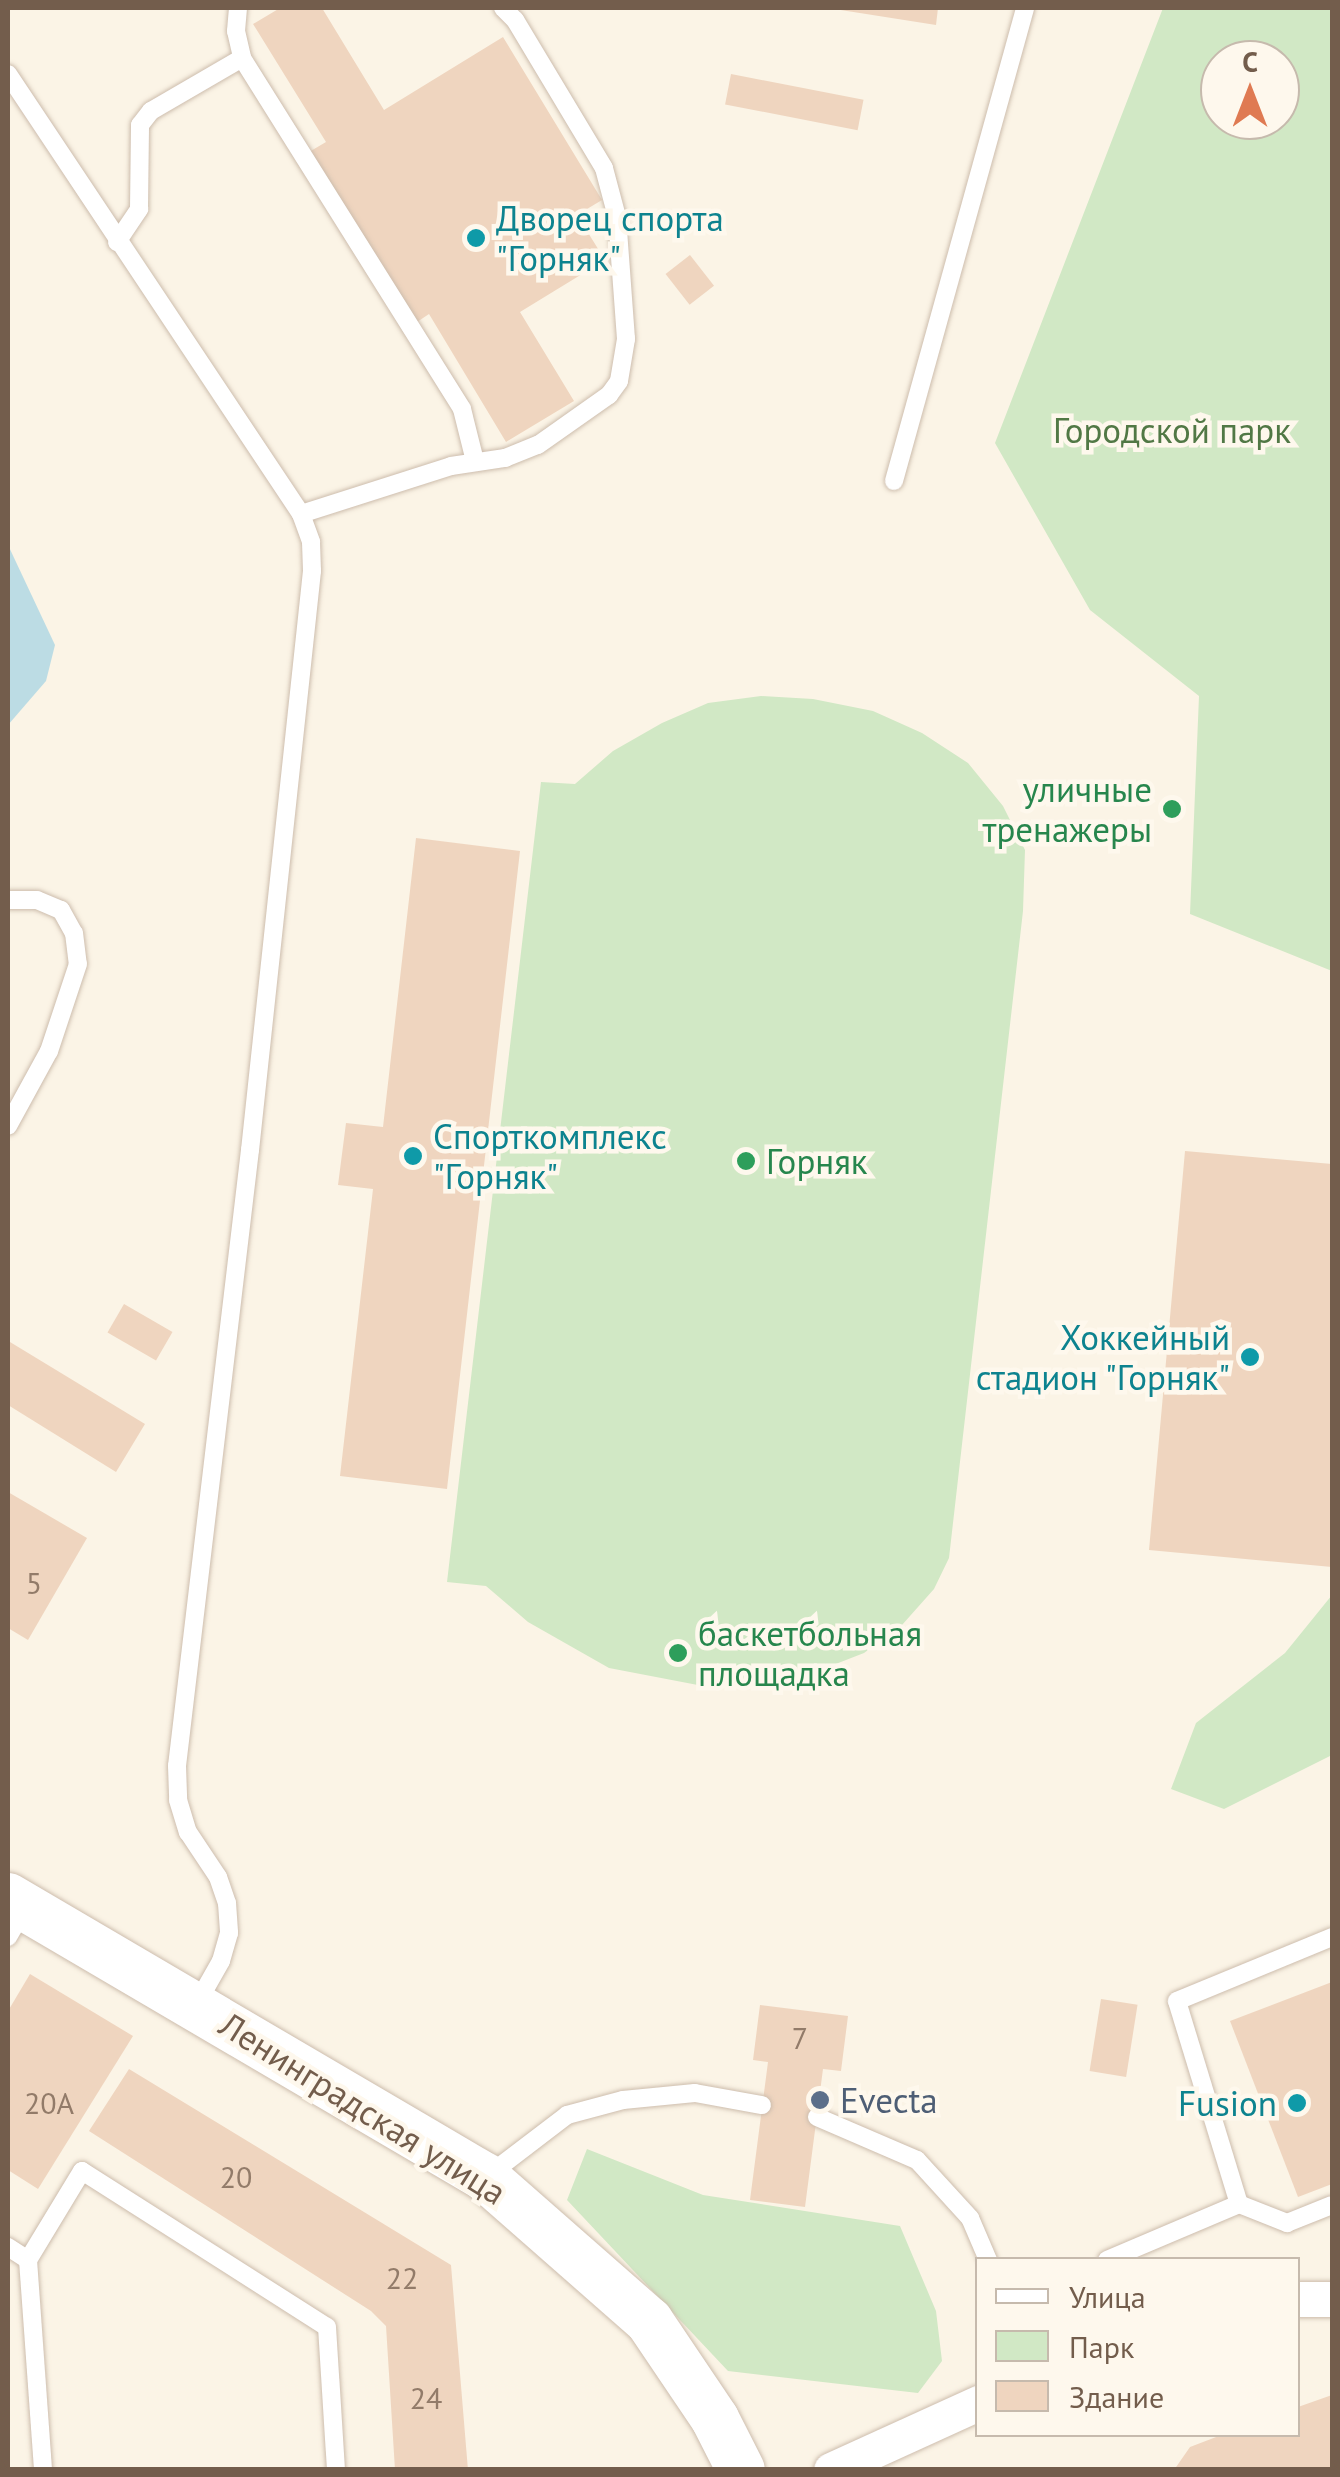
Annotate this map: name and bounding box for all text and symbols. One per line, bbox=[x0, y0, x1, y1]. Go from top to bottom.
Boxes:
north arrow bbox=[1200, 40, 1300, 140]
text: С bbox=[1242, 43, 1258, 80]
place label: Дворец спорта "Горняк" bbox=[496, 197, 724, 279]
marker: Дворец спорта "Горняк" bbox=[465, 227, 487, 249]
park label: Городской парк bbox=[1053, 409, 1291, 451]
place label: уличные тренажеры bbox=[982, 768, 1152, 850]
marker: уличные тренажеры bbox=[1161, 798, 1183, 820]
place label: Спорткомплекс "Горняк" bbox=[433, 1115, 667, 1197]
place label: Горняк bbox=[766, 1140, 868, 1182]
marker: Спорткомплекс "Горняк" bbox=[402, 1145, 424, 1167]
marker: Горняк bbox=[735, 1150, 757, 1172]
place label: Хоккейный стадион "Горняк" bbox=[973, 1316, 1230, 1398]
marker: Хоккейный стадион "Горняк" bbox=[1239, 1346, 1261, 1368]
house number: 5 bbox=[26, 1565, 42, 1601]
place label: баскетбольная площадка bbox=[698, 1612, 922, 1694]
marker: баскетбольная площадка bbox=[667, 1642, 689, 1664]
street label: Ленинградская улица bbox=[212, 2003, 514, 2213]
house number: 7 bbox=[792, 2020, 808, 2056]
place label: Evecta bbox=[840, 2079, 938, 2121]
place label: Fusion bbox=[1178, 2082, 1277, 2124]
house number: 20А bbox=[24, 2085, 74, 2121]
marker: Evecta bbox=[809, 2089, 831, 2111]
marker: Fusion bbox=[1286, 2092, 1308, 2114]
house number: 20 bbox=[220, 2159, 252, 2195]
legend bbox=[975, 2257, 1300, 2437]
house number: 22 bbox=[386, 2260, 418, 2296]
text: Улица bbox=[1069, 2277, 1146, 2316]
text: Парк bbox=[1069, 2327, 1134, 2366]
text: Здание bbox=[1069, 2377, 1164, 2416]
house number: 24 bbox=[410, 2380, 442, 2416]

